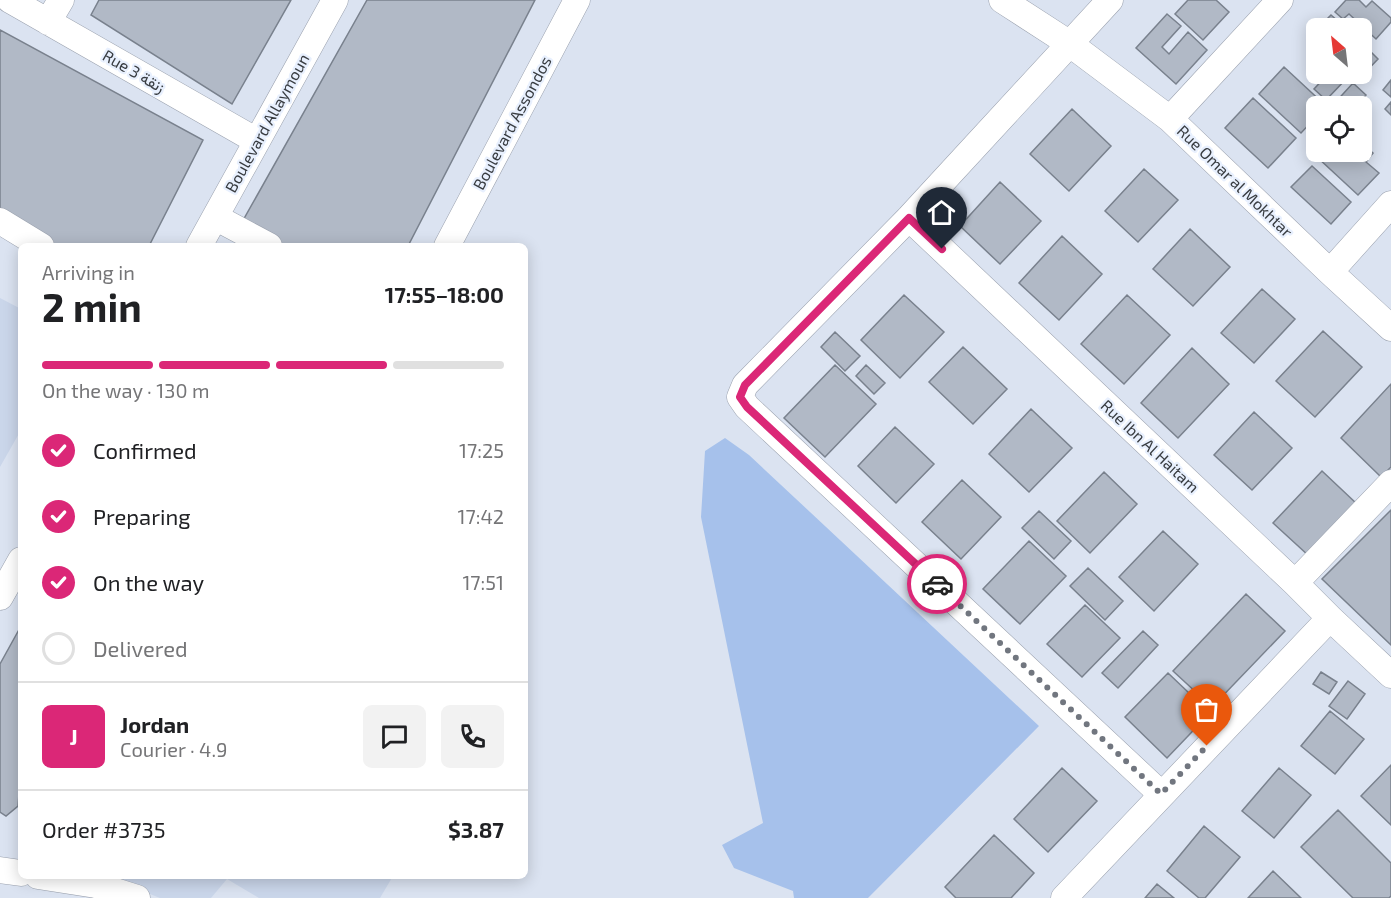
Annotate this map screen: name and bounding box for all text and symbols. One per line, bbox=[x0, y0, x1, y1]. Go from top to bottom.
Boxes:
north arrow bbox=[1306, 18, 1372, 84]
map controls bbox=[1306, 18, 1372, 162]
street label: Rue 3 زنقة bbox=[99, 45, 169, 98]
street label: Boulevard Allaymoun bbox=[221, 50, 313, 195]
street label: Boulevard Assondos bbox=[468, 53, 555, 193]
button: locate bbox=[1306, 96, 1372, 162]
street label: Rue Omar al Mokhtar bbox=[1174, 121, 1297, 241]
pin bbox=[916, 187, 967, 249]
icon: home bbox=[925, 196, 958, 229]
text: Arriving in bbox=[42, 260, 135, 284]
text: 17:55–18:00 bbox=[385, 281, 504, 307]
text: 2 min bbox=[42, 283, 142, 330]
text: On the way · 130 m bbox=[42, 378, 209, 402]
street label: Rue Ibn Al Haitam bbox=[1097, 395, 1203, 496]
icon: check bbox=[42, 434, 75, 467]
text: Confirmed bbox=[93, 437, 197, 463]
text: 17:25 bbox=[459, 438, 504, 462]
icon: check bbox=[42, 500, 75, 533]
text: Preparing bbox=[93, 503, 191, 529]
text: 17:42 bbox=[458, 504, 504, 528]
courier bbox=[907, 554, 967, 614]
icon: check bbox=[42, 566, 75, 599]
icon: car bbox=[921, 568, 954, 601]
text: On the way bbox=[93, 569, 204, 595]
text: 17:51 bbox=[462, 570, 504, 594]
text: Delivered bbox=[93, 635, 188, 661]
pin bbox=[1181, 684, 1232, 746]
icon: bag bbox=[1190, 693, 1223, 726]
button: chat bbox=[363, 705, 426, 768]
button: phone bbox=[441, 705, 504, 768]
text: Jordan bbox=[120, 711, 189, 737]
text: J bbox=[69, 723, 78, 749]
text: Courier · 4.9 bbox=[120, 737, 227, 761]
text: Order #3735 bbox=[42, 816, 166, 842]
text: $3.87 bbox=[448, 816, 504, 842]

